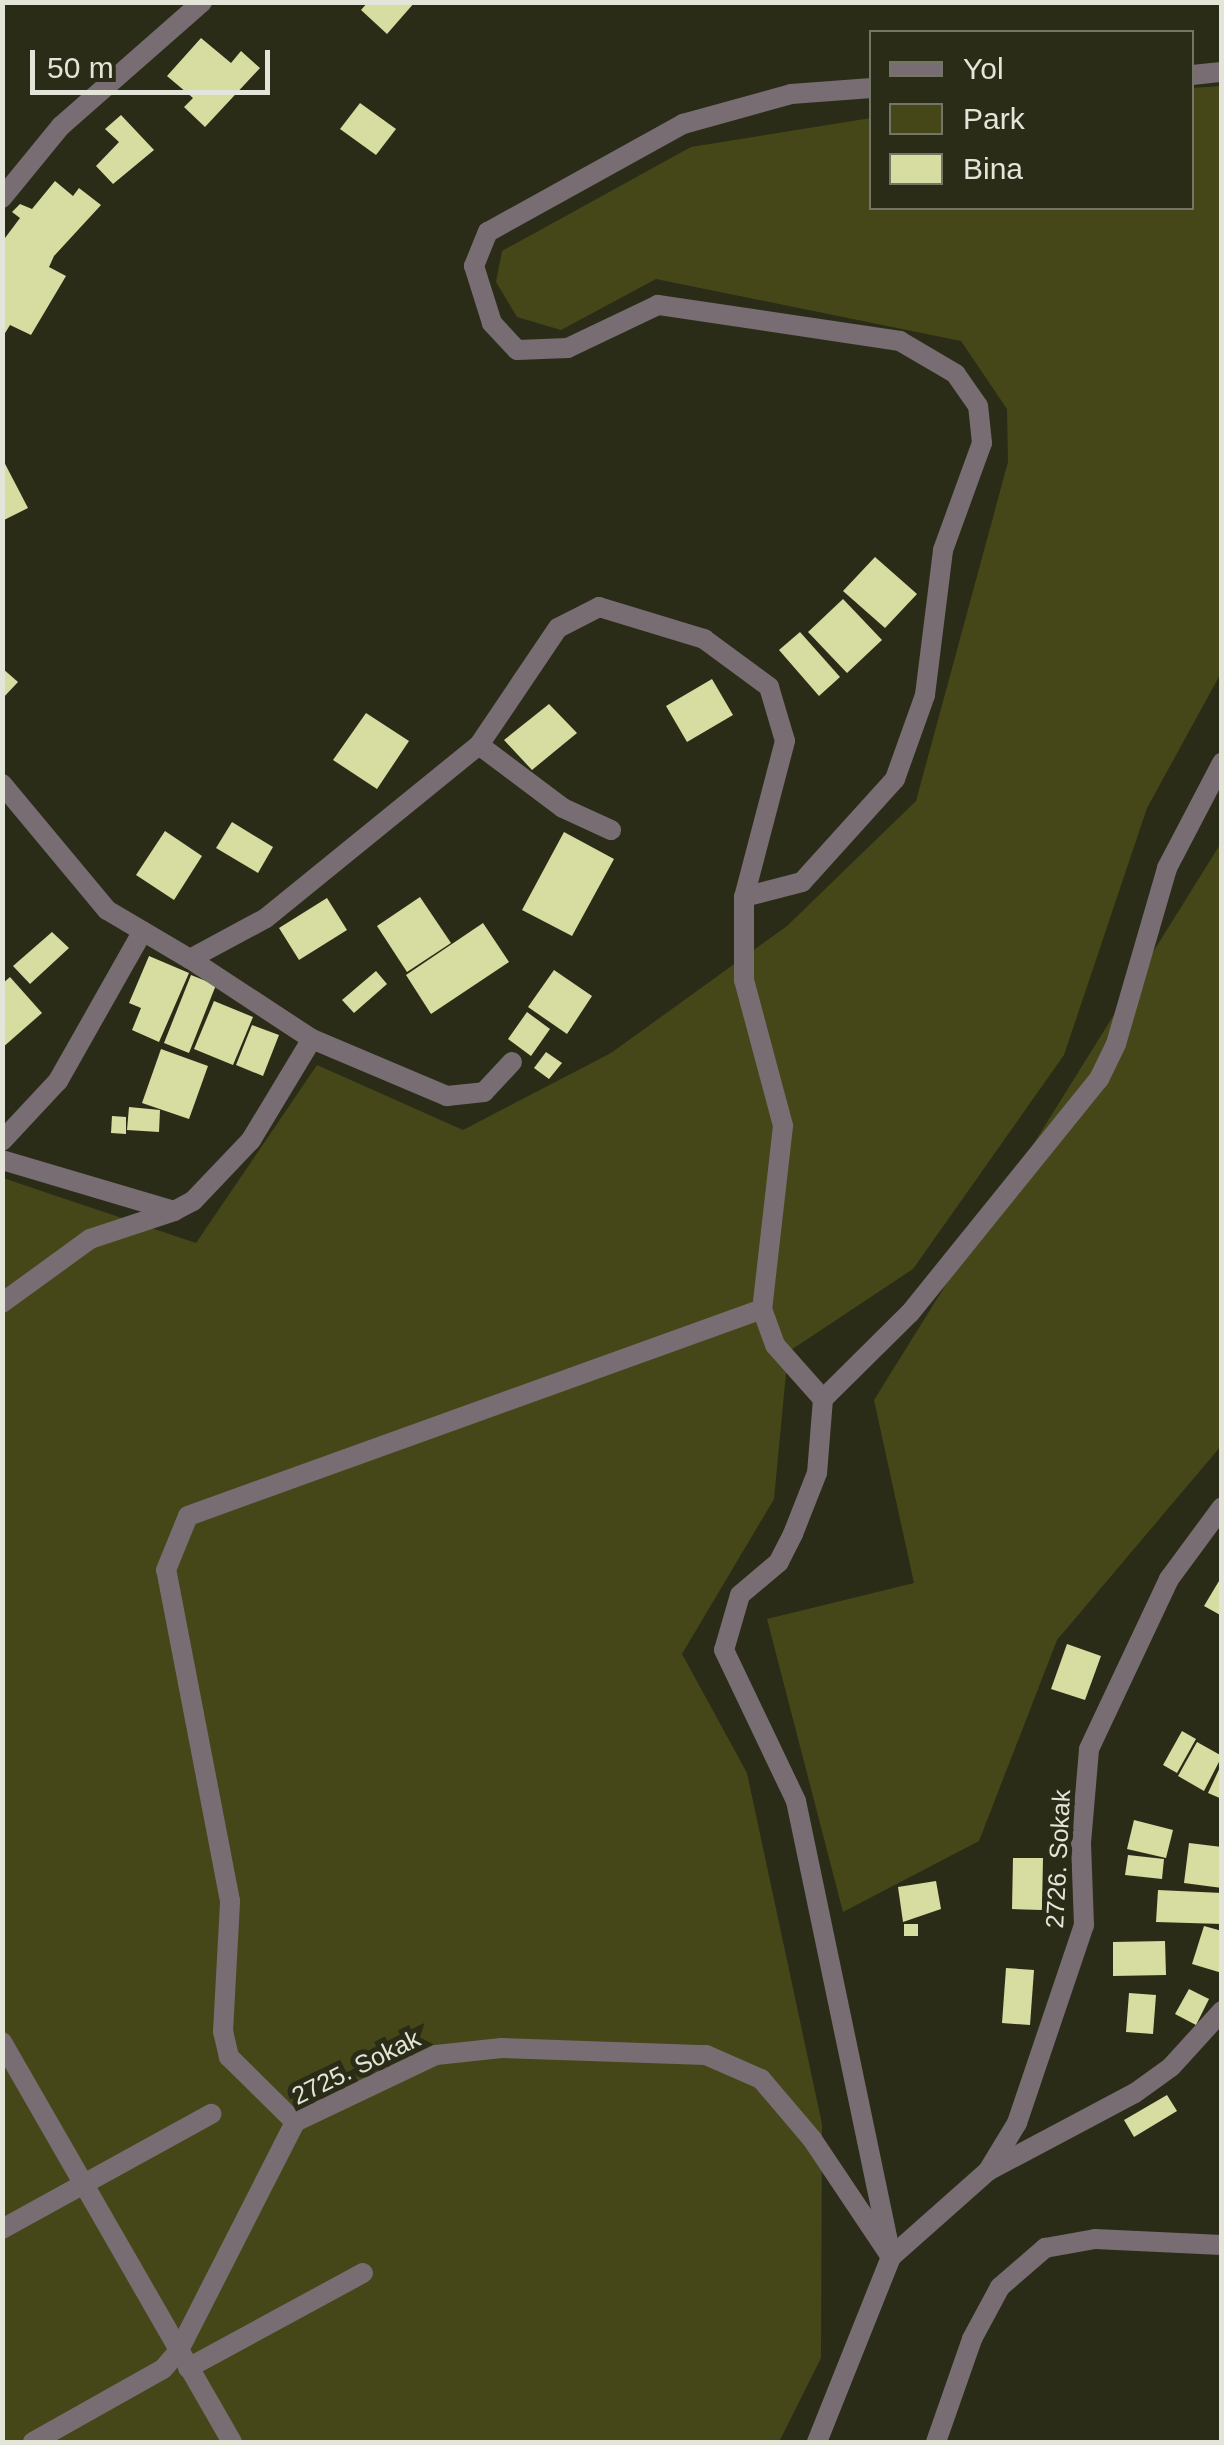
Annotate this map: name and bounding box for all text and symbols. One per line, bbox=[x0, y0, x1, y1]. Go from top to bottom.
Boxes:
scale bar bbox=[35, 30, 275, 92]
legend bbox=[869, 30, 1194, 210]
text: 50 m bbox=[47, 51, 114, 84]
text: Yol bbox=[963, 52, 1004, 85]
text: Park bbox=[963, 102, 1025, 135]
text: Bina bbox=[963, 152, 1023, 185]
street label: 2726. Sokak bbox=[1039, 1789, 1077, 1929]
street label: 2725. Sokak bbox=[287, 2023, 425, 2111]

